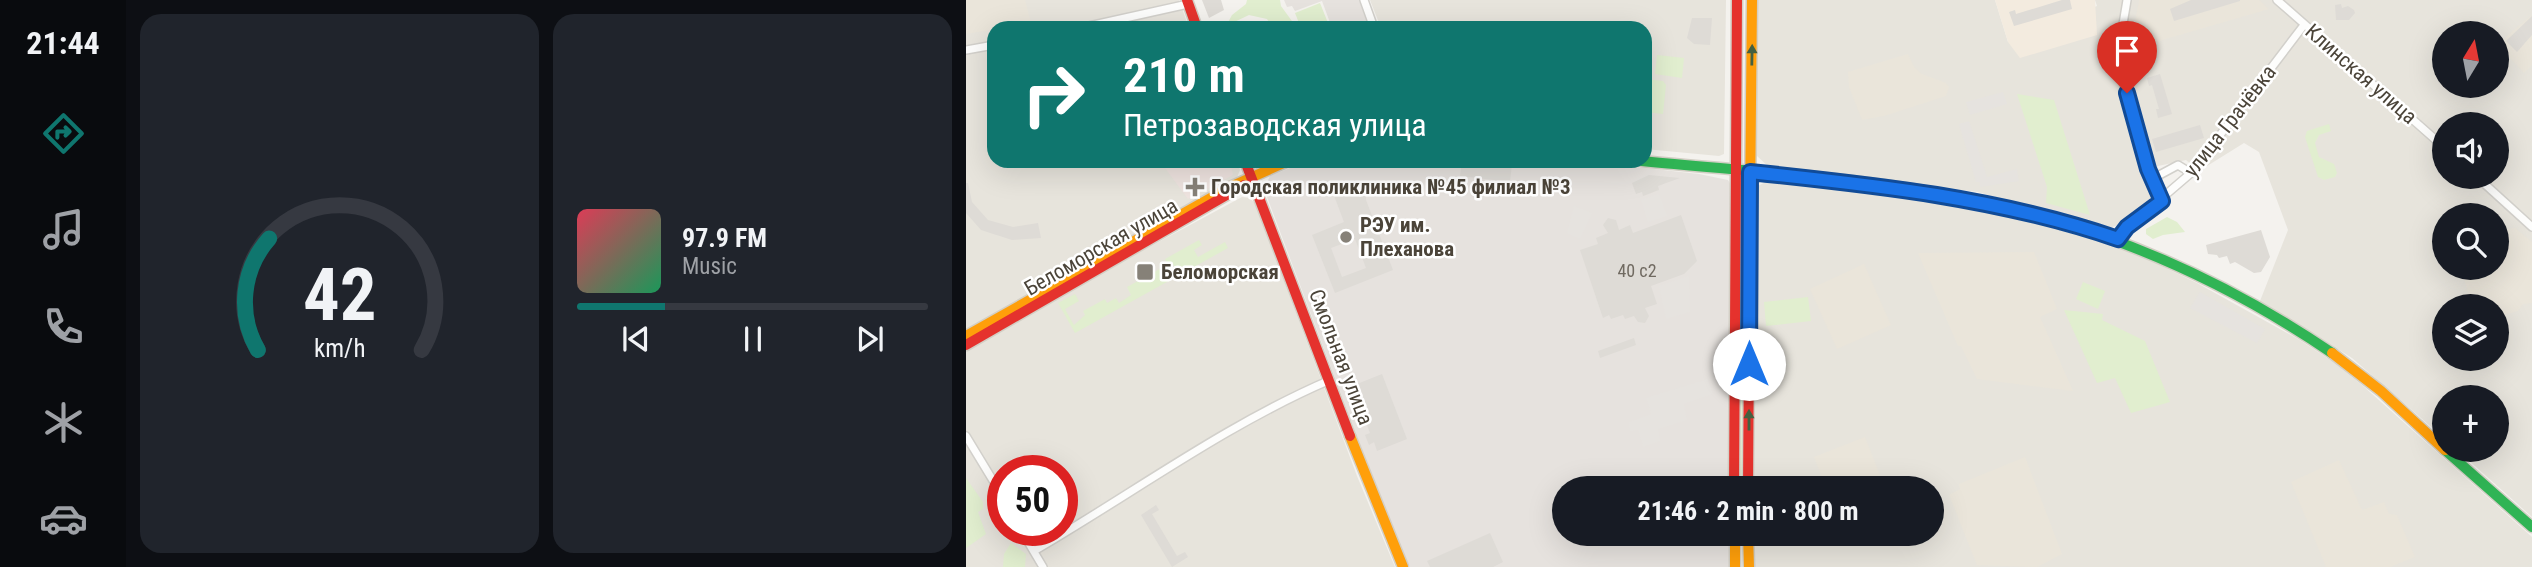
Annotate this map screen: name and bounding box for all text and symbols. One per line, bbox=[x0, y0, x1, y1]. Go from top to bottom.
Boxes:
street label: Клинская улица bbox=[2300, 19, 2422, 129]
pin bbox=[2097, 21, 2157, 93]
north arrow bbox=[2432, 21, 2510, 98]
map controls bbox=[2432, 21, 2509, 462]
text: 21:44 bbox=[26, 24, 100, 62]
icon: arrive bbox=[2108, 32, 2146, 70]
one-way arrow bbox=[1746, 44, 1758, 66]
text: 210 m bbox=[1123, 47, 1245, 104]
icon: right bbox=[1008, 49, 1099, 140]
street label: улица Грачёвка bbox=[2179, 60, 2281, 182]
text: Петрозаводская улица bbox=[1123, 106, 1427, 144]
icon: directions bbox=[39, 109, 88, 158]
button: sound bbox=[2432, 112, 2509, 189]
place label: Городская поликлиника №45 филиал №3 bbox=[1211, 175, 1571, 199]
marker: Городская поликлиника №45 филиал №3 bbox=[1185, 177, 1205, 197]
street label: Беломорская улица bbox=[1020, 193, 1182, 301]
button: search bbox=[2432, 203, 2509, 280]
icon: music bbox=[39, 205, 88, 254]
place label: РЭУ им. Плеханова bbox=[1360, 213, 1454, 261]
text: 97.9 FM bbox=[682, 223, 767, 253]
marker: РЭУ им. Плеханова bbox=[1338, 229, 1354, 245]
text: 42 bbox=[303, 252, 376, 338]
text: Music bbox=[682, 253, 737, 280]
place label: Беломорская bbox=[1161, 260, 1279, 284]
house number: 40 с2 bbox=[1617, 260, 1657, 281]
marker: Беломорская bbox=[1135, 262, 1155, 282]
street label: Смольная улица bbox=[1304, 286, 1378, 428]
button: layers bbox=[2432, 294, 2509, 371]
icon: phone bbox=[39, 302, 88, 351]
icon: previous bbox=[617, 320, 655, 358]
icon: pause bbox=[734, 320, 772, 358]
icon: next bbox=[851, 320, 889, 358]
position arrow bbox=[1712, 327, 1786, 401]
text: km/h bbox=[314, 333, 365, 362]
button: + bbox=[2432, 385, 2509, 462]
icon: climate bbox=[39, 398, 88, 447]
one-way arrow bbox=[1743, 409, 1754, 431]
speed limit sign: 50 bbox=[987, 455, 1078, 546]
icon: car bbox=[39, 494, 88, 543]
text: 21:46 · 2 min · 800 m bbox=[1638, 496, 1858, 526]

